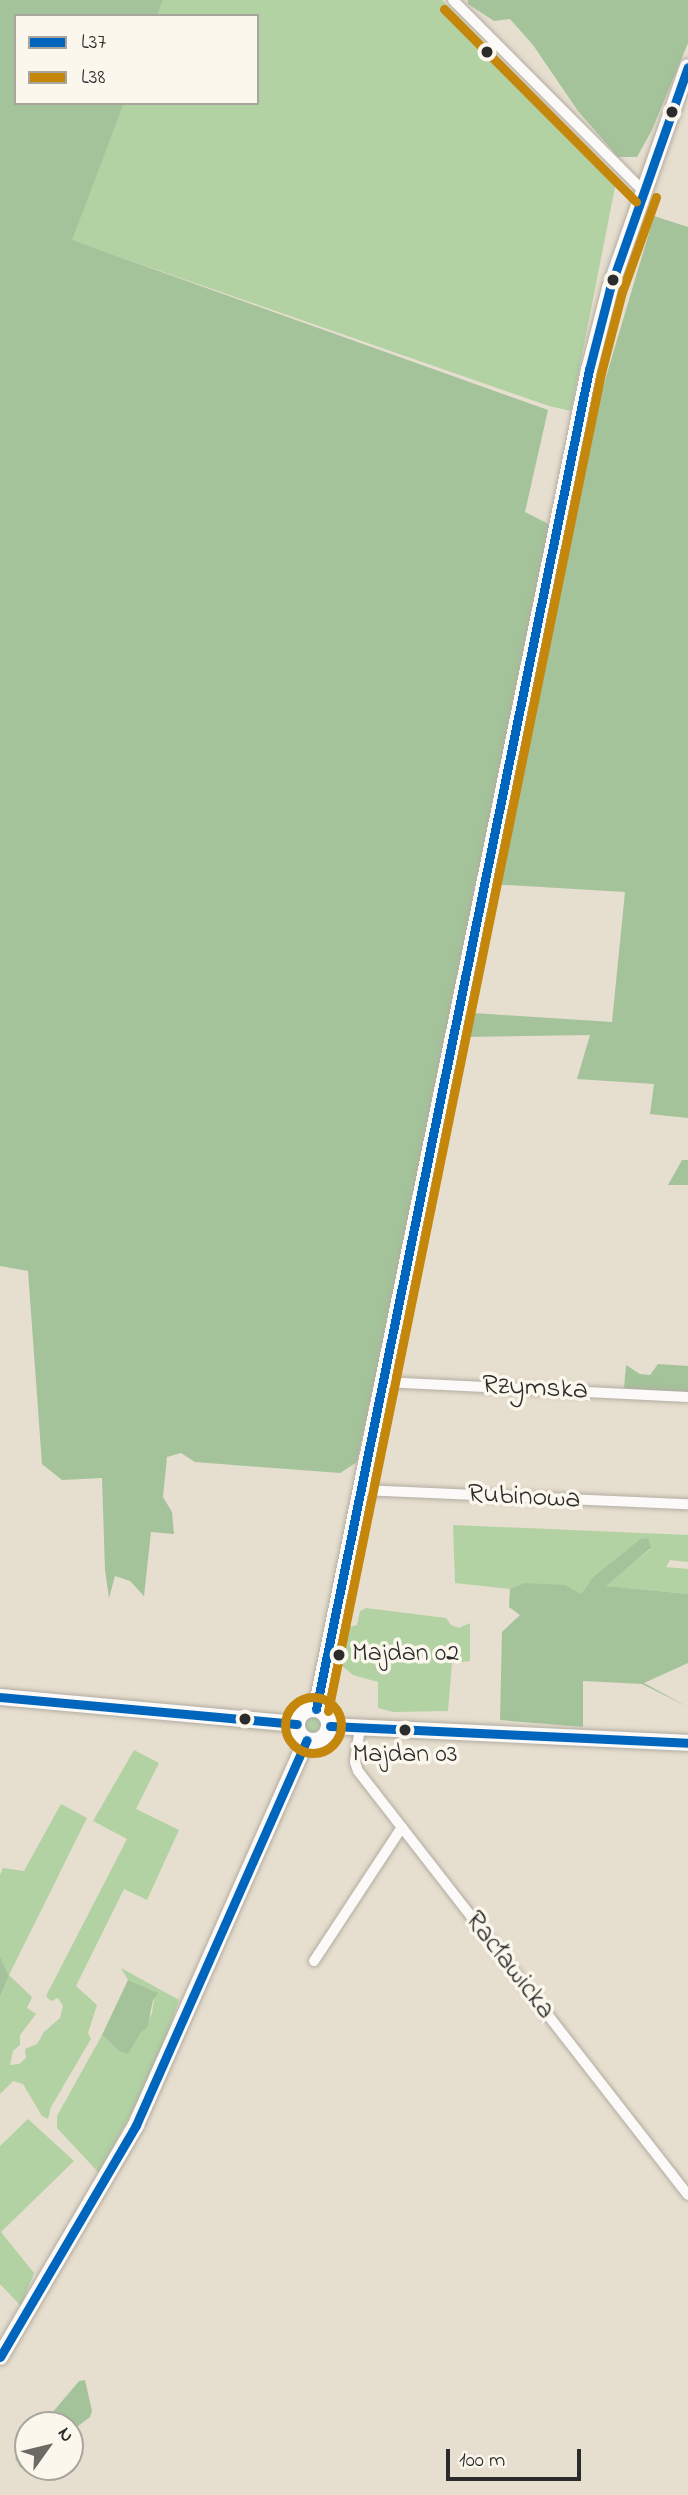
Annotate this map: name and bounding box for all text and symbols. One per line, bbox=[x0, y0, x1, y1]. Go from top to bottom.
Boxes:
legend bbox=[14, 14, 259, 105]
text: L37 bbox=[81, 28, 106, 58]
unlabelled marker bbox=[480, 45, 494, 59]
text: L38 bbox=[81, 63, 105, 93]
unlabelled marker bbox=[665, 105, 679, 119]
unlabelled marker bbox=[606, 273, 620, 287]
street label: Rzymska bbox=[481, 1369, 589, 1409]
street label: Rubinowa bbox=[467, 1478, 581, 1518]
place label: Majdan 02 bbox=[352, 1639, 459, 1671]
marker: Majdan 02 bbox=[332, 1648, 346, 1662]
unlabelled marker bbox=[238, 1712, 252, 1726]
marker: Majdan 03 bbox=[398, 1723, 412, 1737]
place label: Majdan 03 bbox=[353, 1740, 457, 1772]
street label: Racławicka bbox=[456, 1905, 562, 2027]
north arrow bbox=[14, 2411, 84, 2481]
text: N bbox=[50, 2422, 80, 2448]
scale bar bbox=[450, 2436, 585, 2480]
text: 100 m bbox=[459, 2446, 505, 2476]

